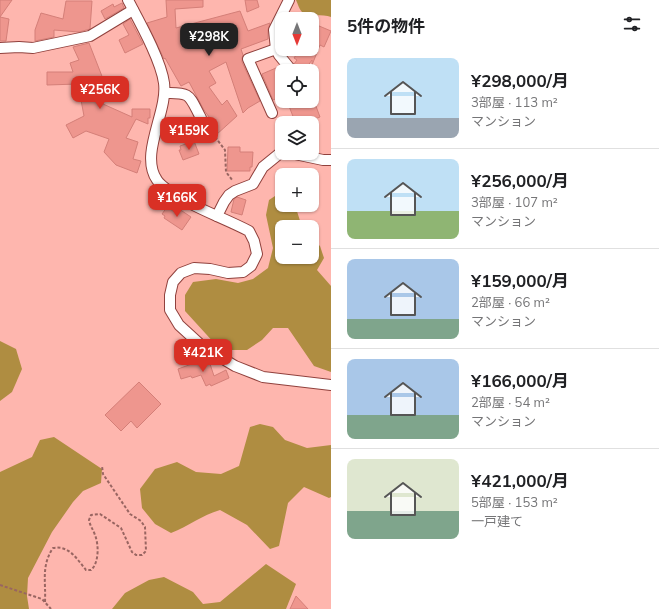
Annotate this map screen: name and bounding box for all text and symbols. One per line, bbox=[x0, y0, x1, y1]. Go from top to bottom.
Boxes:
north arrow bbox=[275, 12, 319, 56]
map controls bbox=[275, 12, 319, 264]
icon: filters bbox=[621, 13, 643, 35]
text: 5件の物件 bbox=[347, 15, 425, 36]
pin: ¥298K bbox=[181, 23, 237, 57]
text: ¥298K bbox=[189, 28, 229, 44]
button: locate bbox=[275, 64, 319, 108]
text: ¥298,000/月 bbox=[471, 70, 569, 91]
icon: home bbox=[379, 74, 427, 122]
pin: ¥256K bbox=[72, 76, 128, 110]
text: ¥256K bbox=[80, 81, 120, 97]
text: 3部屋 · 113 m² bbox=[471, 94, 558, 110]
text: マンション bbox=[471, 113, 536, 129]
button: layers bbox=[275, 116, 319, 160]
pin: ¥159K bbox=[161, 117, 217, 151]
text: ¥159K bbox=[169, 122, 209, 138]
button: + bbox=[275, 168, 319, 212]
text: ¥256,000/月 bbox=[471, 170, 569, 191]
icon: home bbox=[379, 175, 427, 223]
pin: ¥166K bbox=[149, 184, 205, 218]
text: ¥166K bbox=[157, 189, 197, 205]
text: 3部屋 · 107 m² bbox=[471, 194, 558, 210]
text: マンション bbox=[471, 213, 536, 229]
button: − bbox=[275, 220, 319, 264]
text: ¥159,000/月 bbox=[471, 270, 569, 291]
icon: home bbox=[379, 275, 427, 323]
text: 2部屋 · 66 m² bbox=[471, 294, 550, 310]
text: マンション bbox=[471, 313, 536, 329]
pin: ¥421K bbox=[175, 339, 231, 373]
text: ¥421K bbox=[183, 344, 223, 360]
text: ¥166,000/月 bbox=[471, 370, 569, 391]
icon: home bbox=[379, 375, 427, 423]
text: 2部屋 · 54 m² bbox=[471, 394, 550, 410]
text: マンション bbox=[471, 413, 536, 429]
text: ¥421,000/月 bbox=[471, 470, 569, 491]
icon: home bbox=[379, 475, 427, 523]
text: 5部屋 · 153 m² bbox=[471, 494, 558, 510]
text: 一戸建て bbox=[471, 513, 523, 529]

